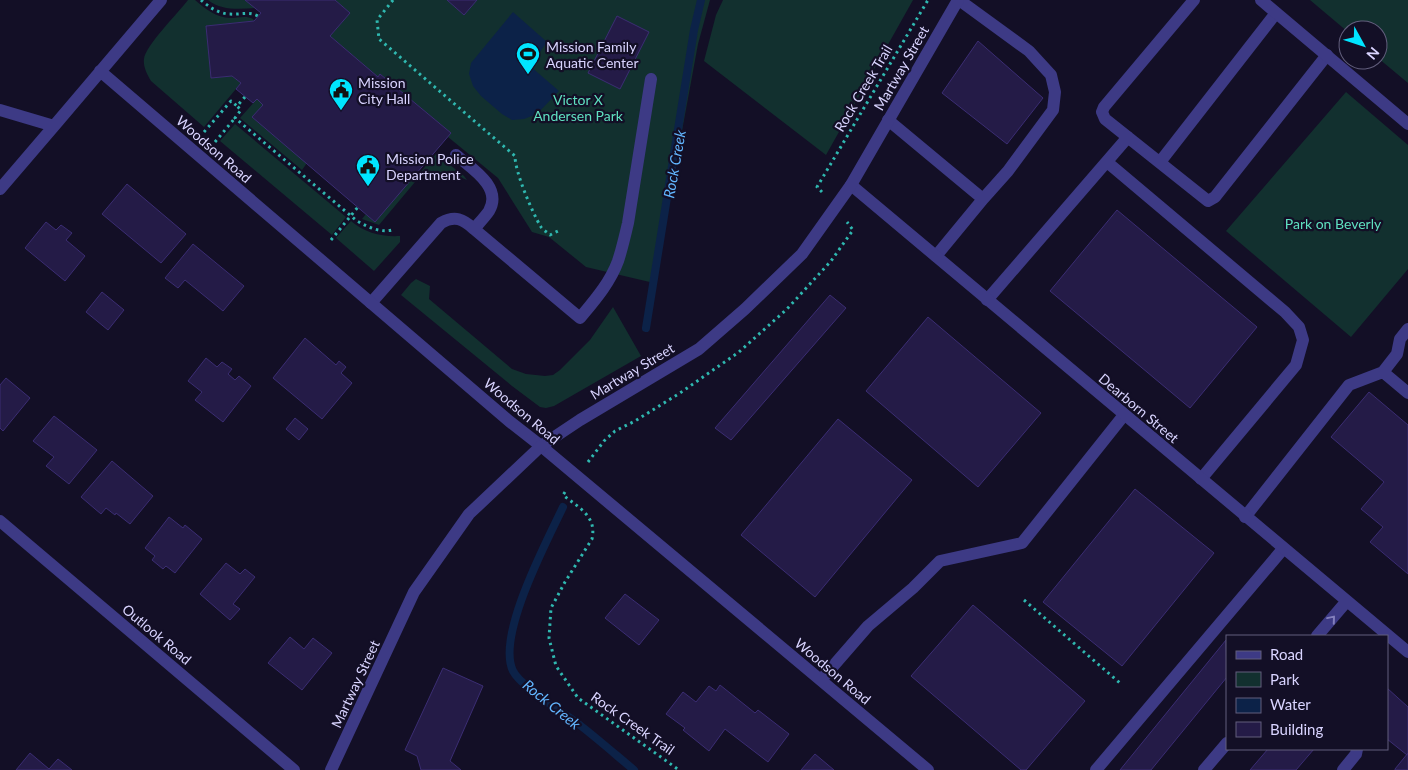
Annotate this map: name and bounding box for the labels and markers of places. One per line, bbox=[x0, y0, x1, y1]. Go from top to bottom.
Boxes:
place label: Mission Family Aquatic Center bbox=[546, 38, 639, 71]
sports icon: Mission Family Aquatic Center bbox=[515, 41, 541, 75]
place label: Mission City Hall bbox=[358, 74, 410, 107]
public building icon: Mission City Hall bbox=[328, 77, 354, 111]
place label: Mission Police Department bbox=[386, 150, 474, 183]
public building icon: Mission Police Department bbox=[355, 153, 381, 187]

